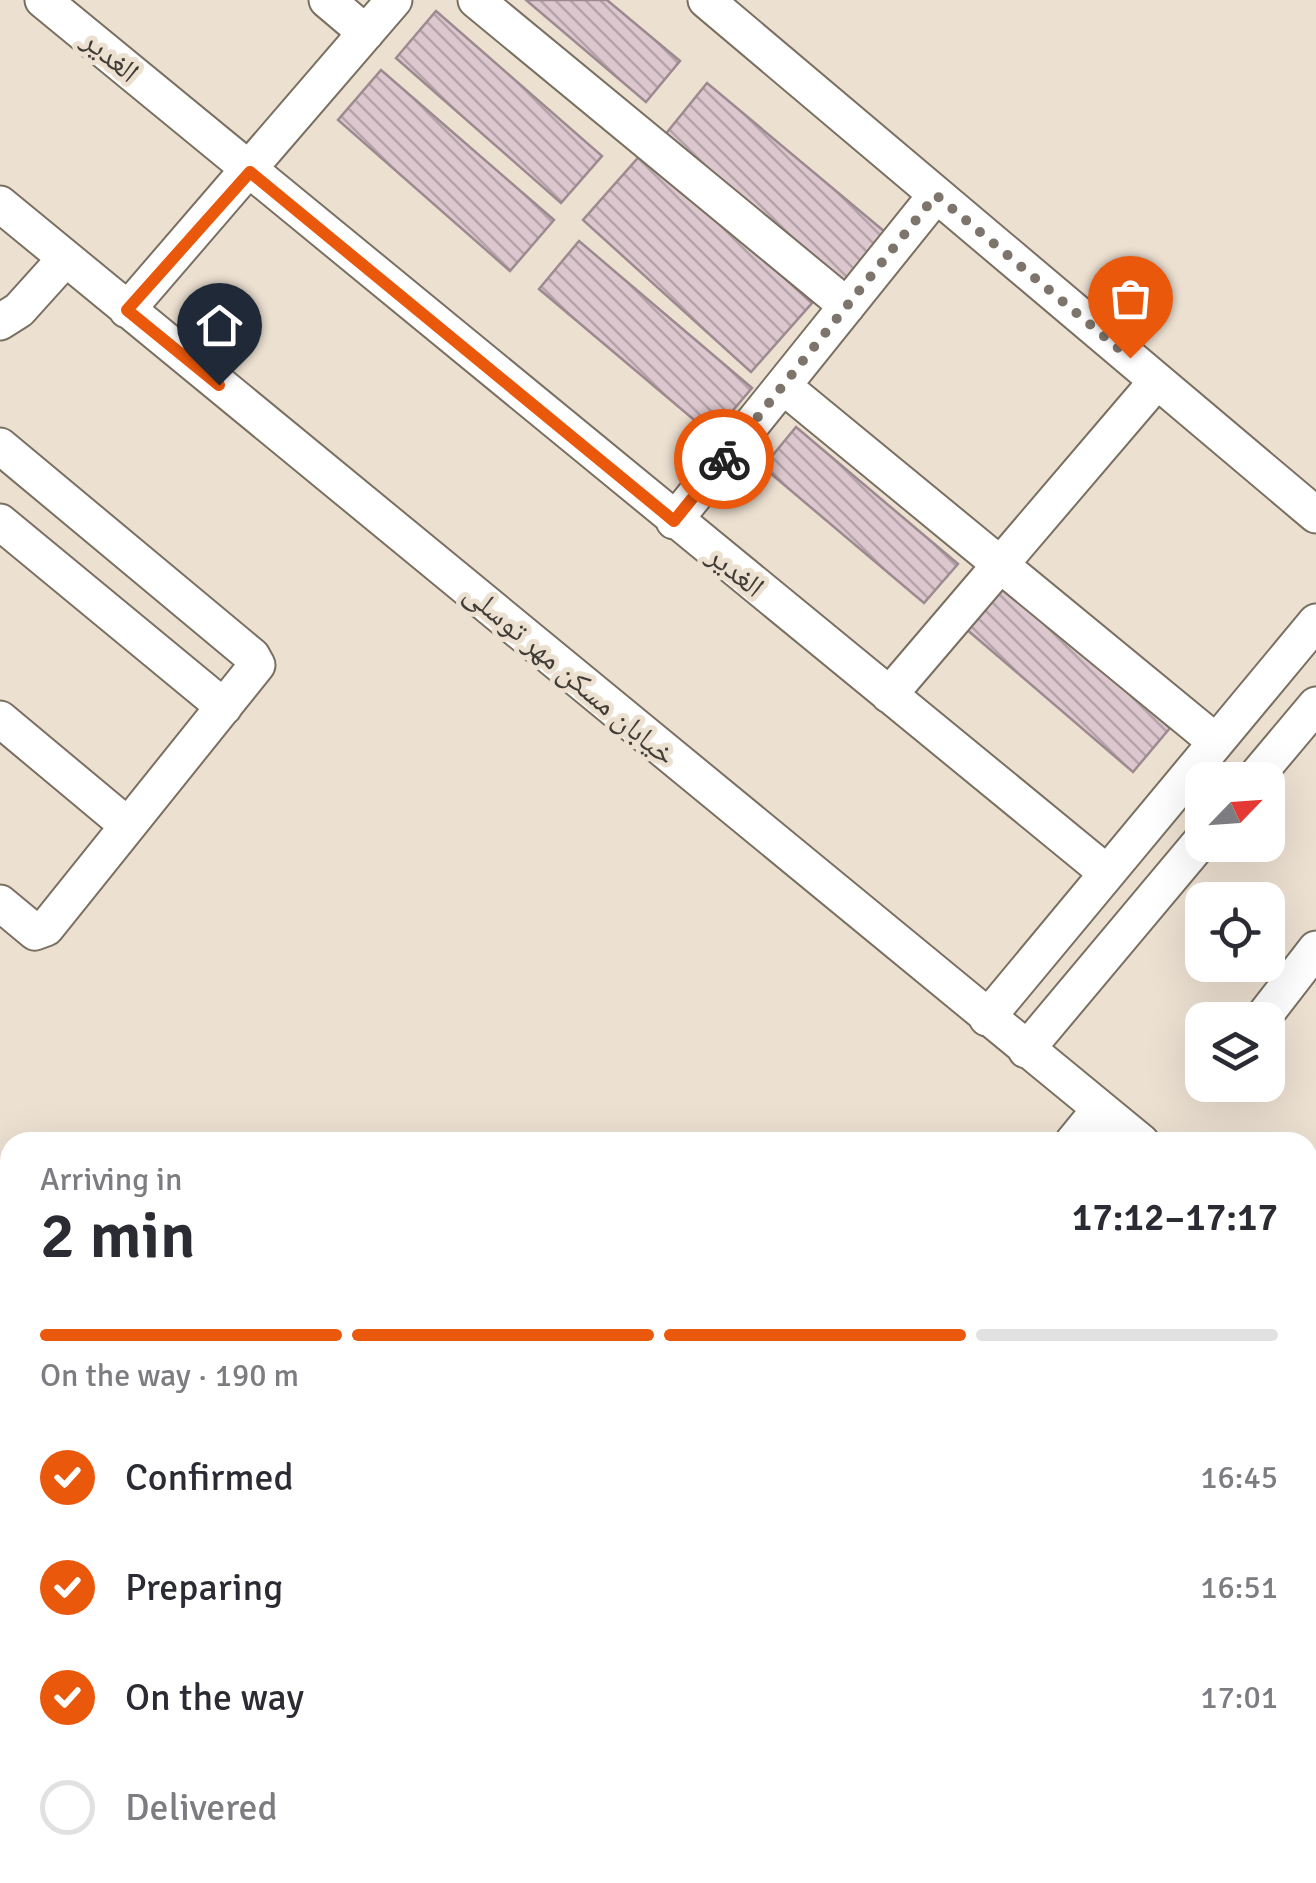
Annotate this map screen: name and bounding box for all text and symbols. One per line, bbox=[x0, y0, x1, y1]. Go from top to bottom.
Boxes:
street label: الغدیر bbox=[74, 21, 147, 91]
pin bbox=[1088, 256, 1173, 359]
icon: bag bbox=[1103, 271, 1158, 326]
pin bbox=[177, 283, 262, 386]
icon: home bbox=[192, 298, 247, 353]
courier bbox=[674, 409, 774, 509]
icon: bike bbox=[697, 432, 752, 487]
street label: الغدیر bbox=[699, 537, 772, 605]
street label: خیابان مسکن مهر توسلی bbox=[456, 575, 683, 774]
north arrow bbox=[1185, 762, 1285, 862]
map controls bbox=[1185, 762, 1285, 1102]
button: locate bbox=[1185, 882, 1285, 982]
button: layers bbox=[1185, 1002, 1285, 1102]
text: Arriving in bbox=[40, 1160, 182, 1199]
text: 17:12–17:17 bbox=[1072, 1194, 1278, 1241]
text: 2 min bbox=[40, 1196, 196, 1276]
text: On the way · 190 m bbox=[40, 1356, 299, 1395]
icon: check bbox=[40, 1450, 95, 1505]
text: Confirmed bbox=[125, 1454, 294, 1501]
text: 16:45 bbox=[1200, 1458, 1278, 1497]
icon: check bbox=[40, 1560, 95, 1615]
text: Preparing bbox=[125, 1564, 283, 1611]
text: 16:51 bbox=[1200, 1568, 1278, 1607]
icon: check bbox=[40, 1670, 95, 1725]
text: On the way bbox=[125, 1674, 304, 1721]
text: 17:01 bbox=[1200, 1678, 1278, 1717]
text: Delivered bbox=[125, 1784, 278, 1831]

